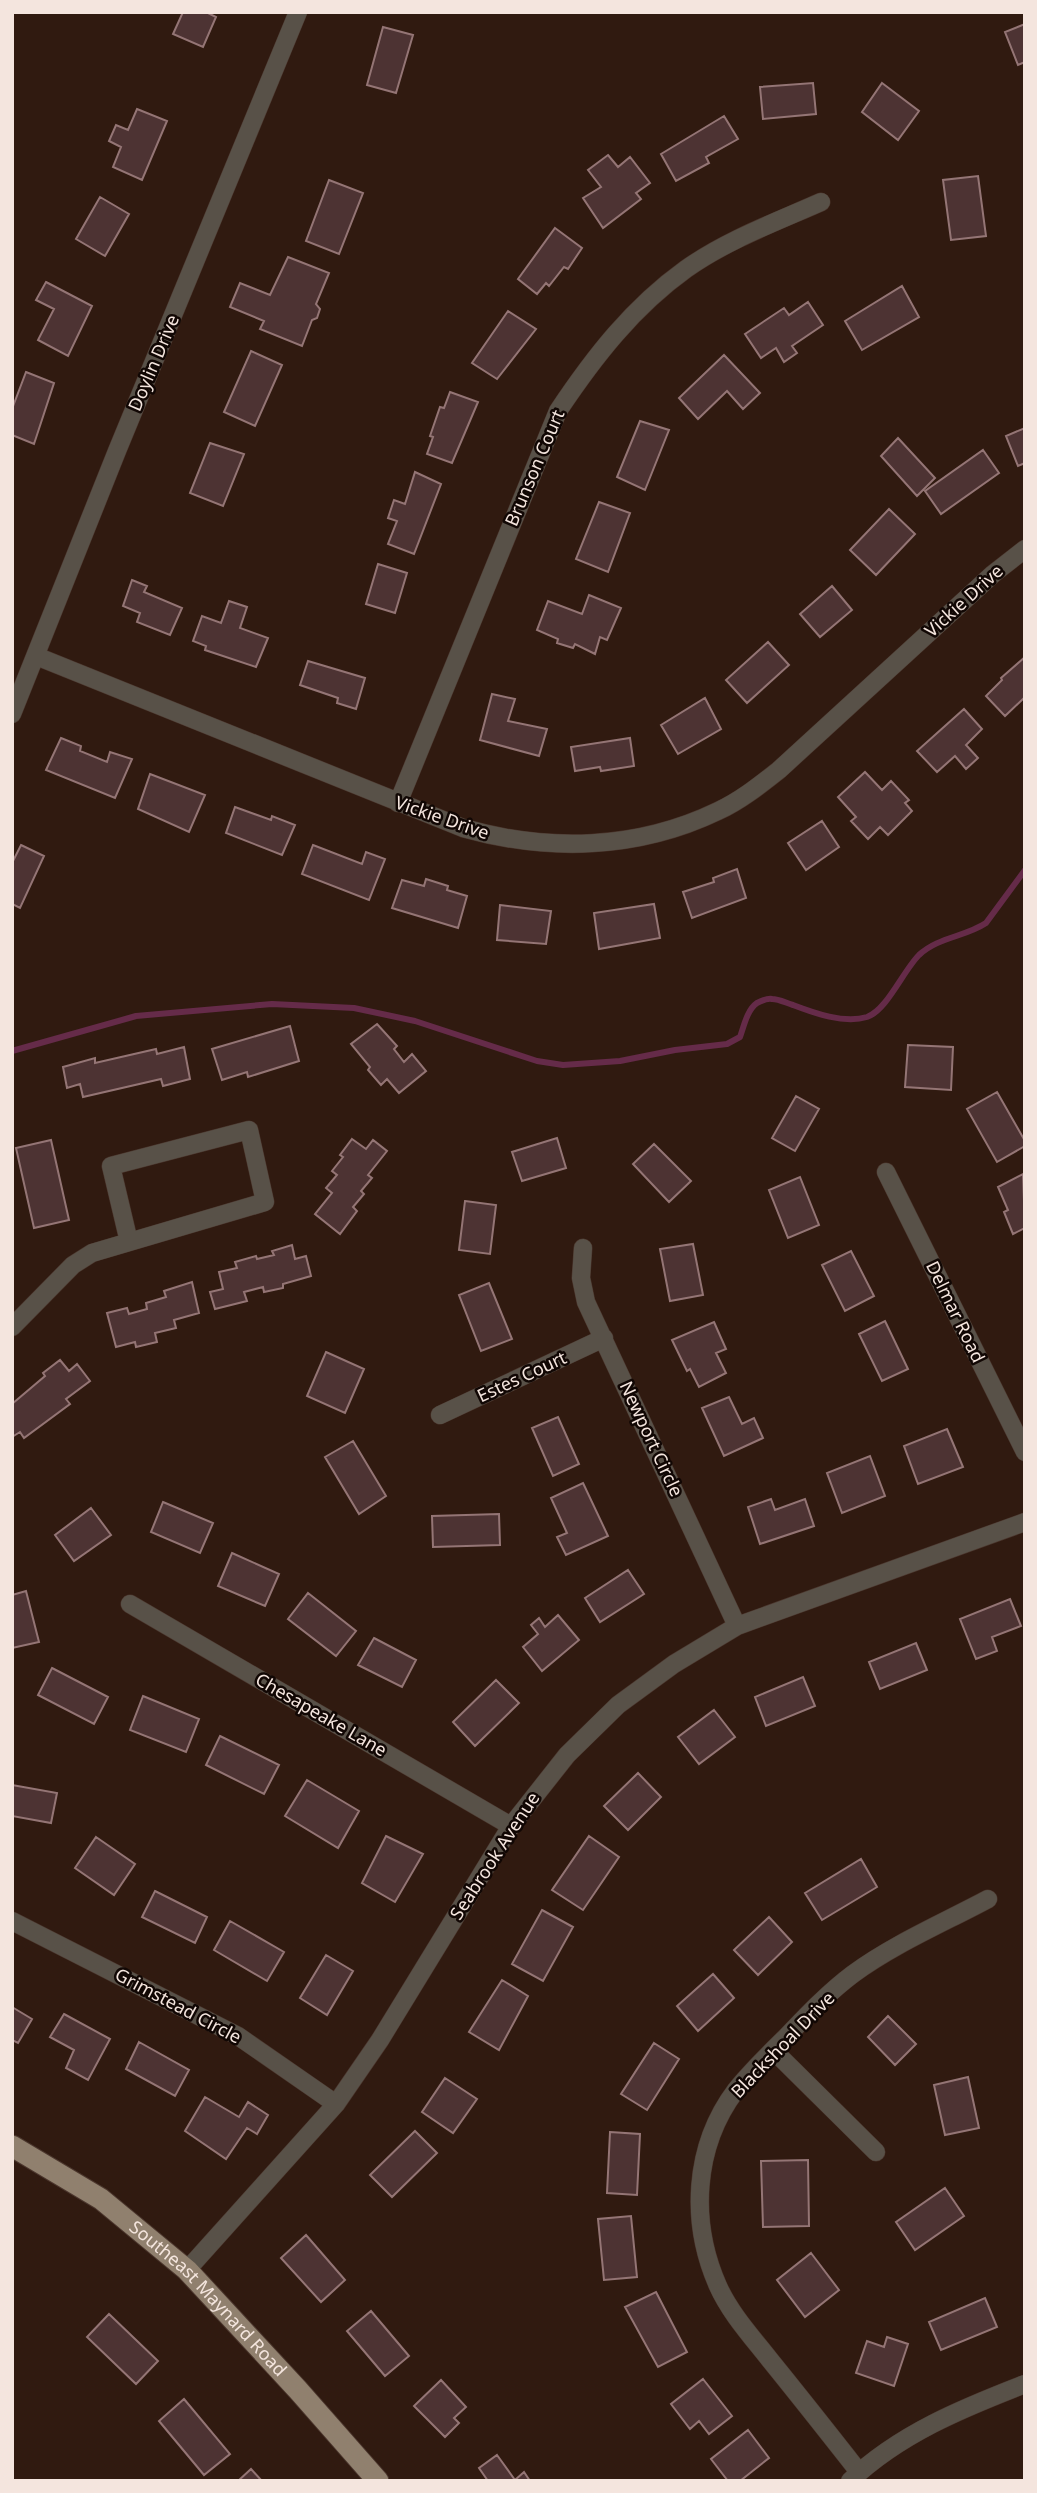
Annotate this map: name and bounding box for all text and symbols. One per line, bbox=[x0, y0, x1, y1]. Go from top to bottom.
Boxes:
street label: Doylin Drive bbox=[122, 311, 184, 414]
street label: Brunson Court bbox=[499, 405, 570, 529]
street label: Vickie Drive bbox=[919, 559, 1008, 642]
street label: Vickie Drive bbox=[392, 790, 492, 844]
street label: Delmar Road bbox=[921, 1257, 991, 1366]
street label: Estes Court bbox=[473, 1345, 571, 1407]
street label: Newport Circle bbox=[615, 1377, 689, 1500]
street label: Chesapeake Lane bbox=[251, 1667, 392, 1762]
street label: Seabrook Avenue bbox=[444, 1787, 544, 1924]
street label: Grimstead Circle bbox=[111, 1962, 246, 2048]
street label: Blackshoal Drive bbox=[725, 1986, 839, 2103]
street label: Southeast Maynard Road bbox=[125, 2215, 292, 2381]

